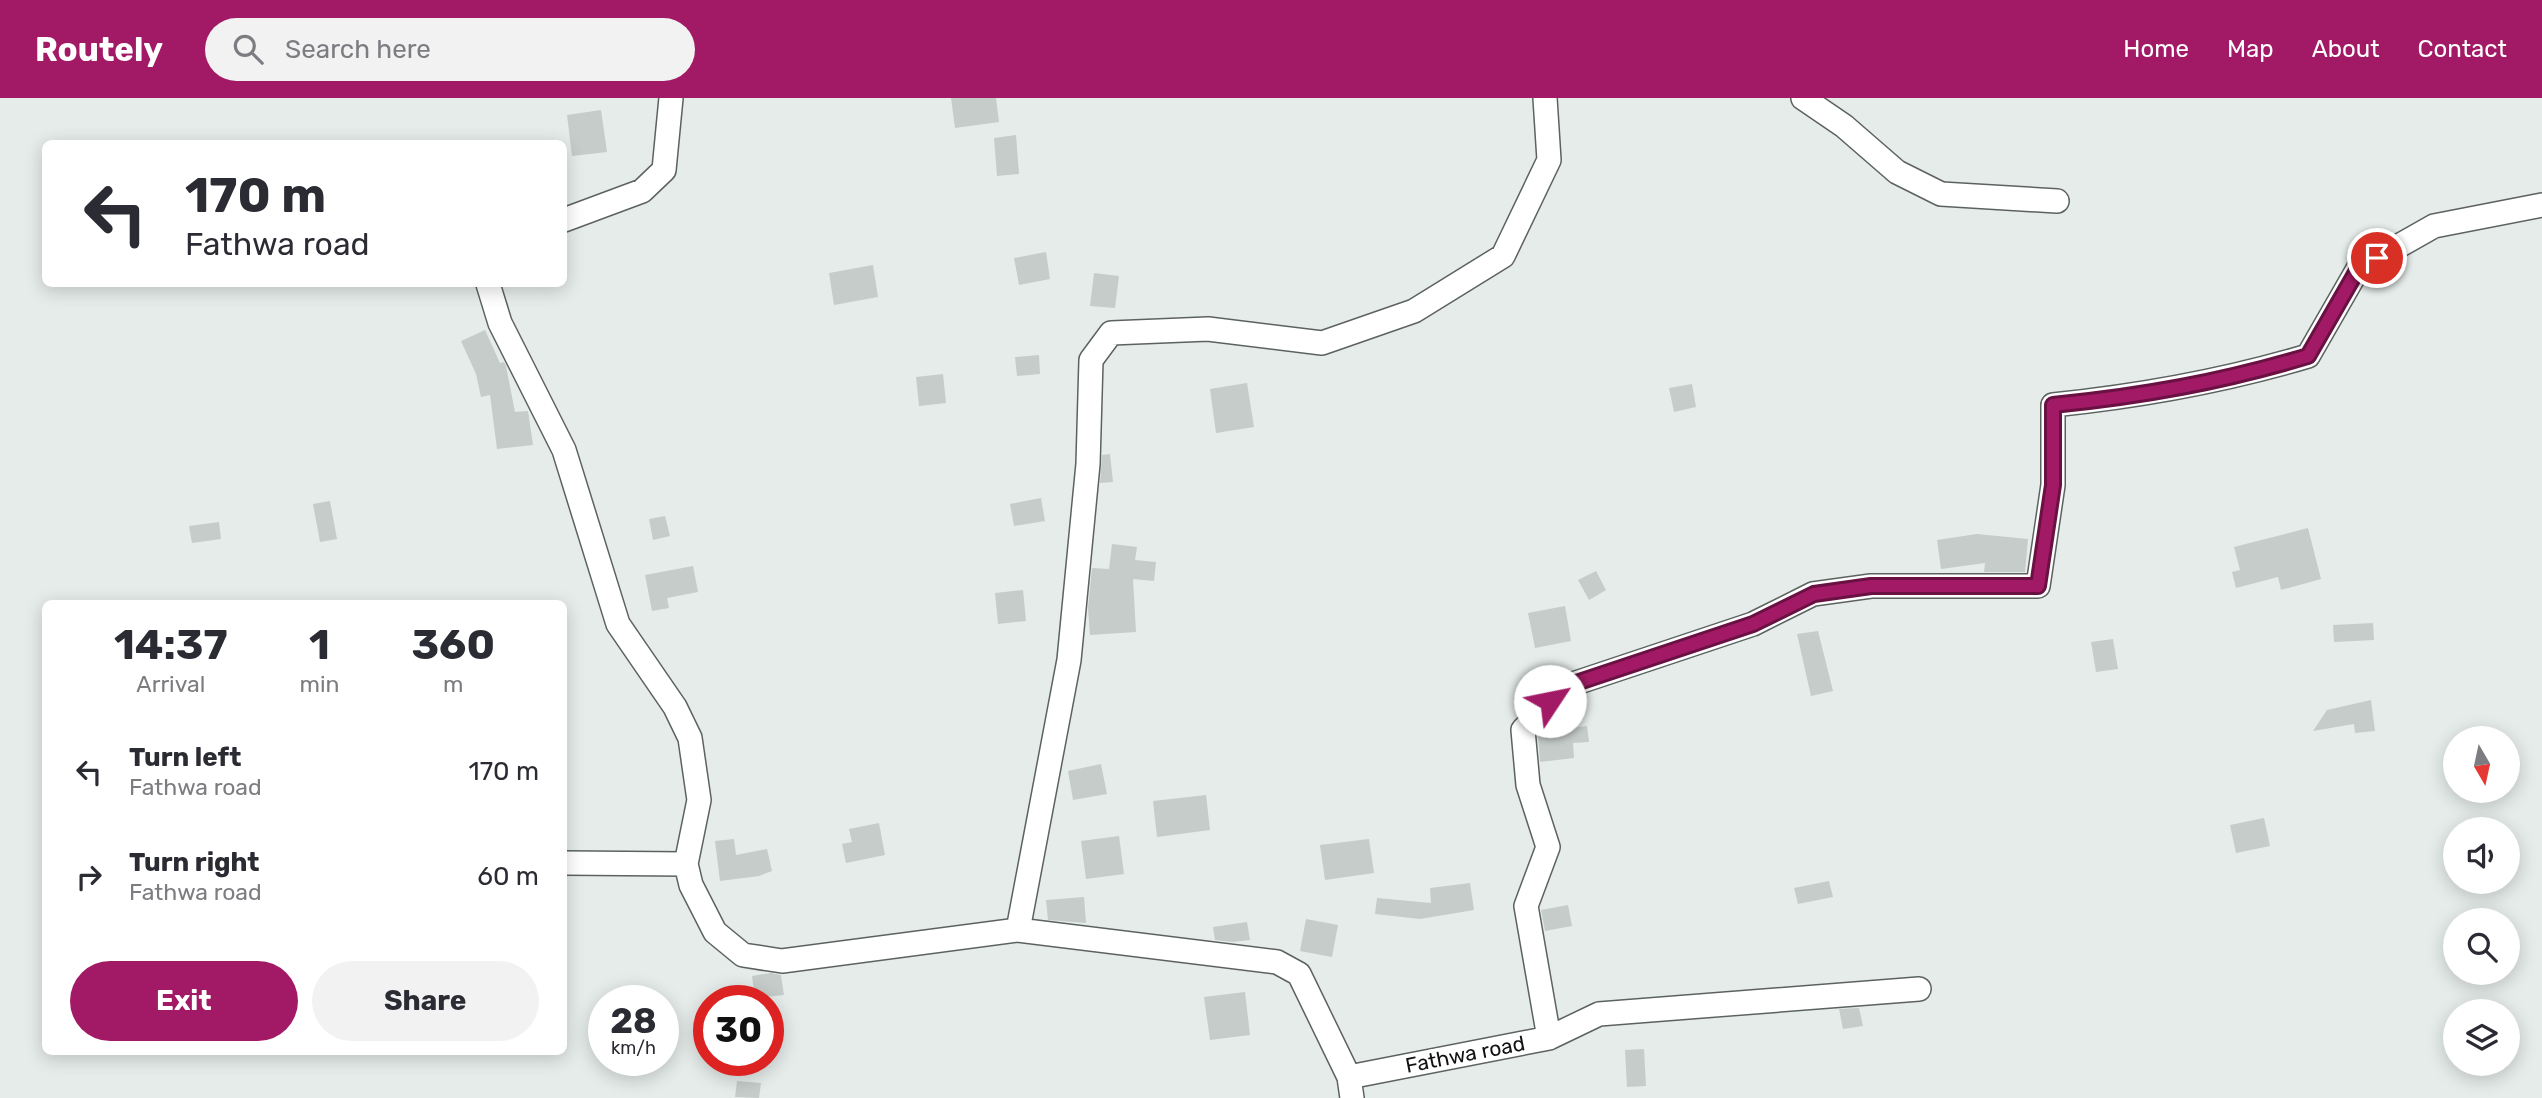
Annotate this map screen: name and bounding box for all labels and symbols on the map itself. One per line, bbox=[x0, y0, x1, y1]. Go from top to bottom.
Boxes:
pin bbox=[2347, 228, 2407, 288]
position arrow bbox=[1513, 664, 1587, 738]
north arrow bbox=[2443, 726, 2520, 803]
speed limit sign: 30 bbox=[693, 985, 784, 1076]
street label: Fathwa road bbox=[1403, 1030, 1527, 1078]

